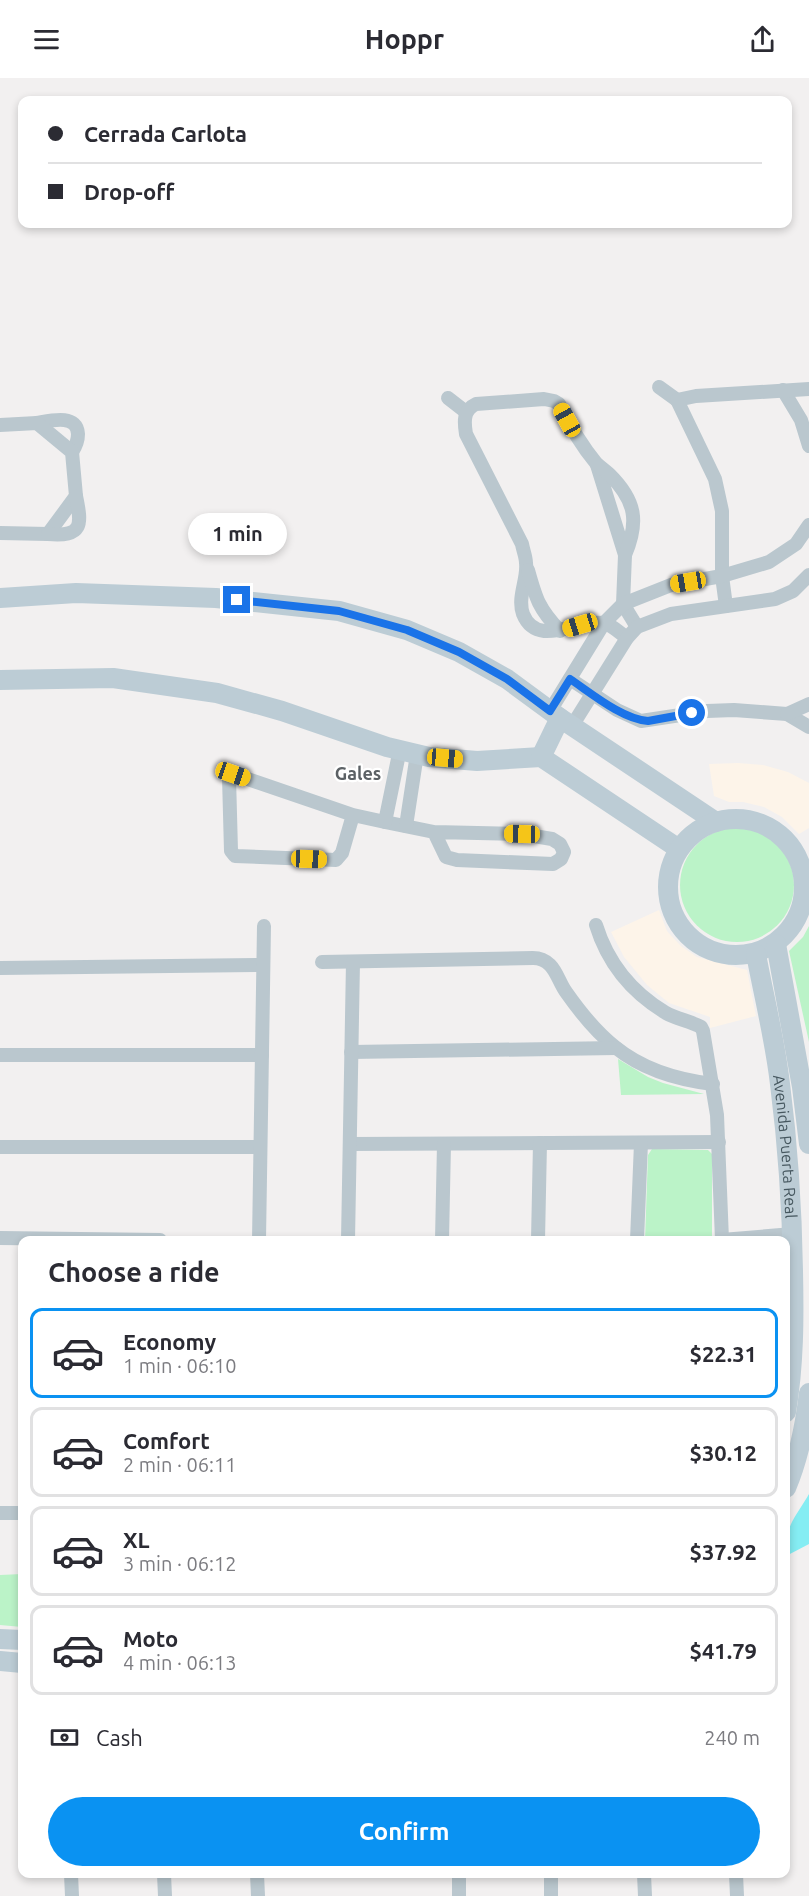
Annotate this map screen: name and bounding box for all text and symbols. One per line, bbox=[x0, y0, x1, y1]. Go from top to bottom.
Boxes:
icon: menu bbox=[30, 23, 63, 56]
icon: share bbox=[746, 23, 779, 56]
text: Hoppr bbox=[365, 24, 444, 54]
text: Cerrada Carlota bbox=[84, 121, 247, 146]
text: Drop-off bbox=[84, 179, 174, 204]
car bbox=[550, 400, 584, 440]
callout: 1 min bbox=[188, 513, 286, 555]
text: 1 min bbox=[212, 522, 263, 545]
car bbox=[669, 570, 707, 594]
route end bbox=[223, 586, 250, 613]
car bbox=[560, 611, 600, 639]
route start bbox=[678, 699, 705, 726]
car bbox=[426, 747, 464, 769]
car bbox=[213, 760, 253, 788]
district label: Gales bbox=[335, 763, 381, 783]
car bbox=[504, 825, 540, 843]
car bbox=[291, 849, 327, 869]
street label: Avenida Puerta Real bbox=[770, 1074, 800, 1219]
text: Choose a ride bbox=[48, 1257, 220, 1287]
icon: car bbox=[51, 1326, 105, 1380]
text: Economy bbox=[123, 1329, 216, 1354]
text: $22.31 bbox=[690, 1341, 757, 1366]
text: 1 min · 06:10 bbox=[123, 1354, 237, 1377]
icon: car bbox=[51, 1425, 105, 1479]
text: Comfort bbox=[123, 1428, 210, 1453]
text: $30.12 bbox=[690, 1440, 757, 1465]
text: 2 min · 06:11 bbox=[123, 1453, 237, 1476]
icon: car bbox=[51, 1524, 105, 1578]
text: XL bbox=[123, 1527, 150, 1552]
text: $37.92 bbox=[690, 1539, 757, 1564]
text: 3 min · 06:12 bbox=[123, 1552, 237, 1575]
icon: car bbox=[51, 1623, 105, 1677]
text: Moto bbox=[123, 1626, 178, 1651]
text: $41.79 bbox=[690, 1638, 757, 1663]
text: 4 min · 06:13 bbox=[123, 1651, 237, 1674]
icon: cash bbox=[48, 1721, 81, 1754]
text: Cash bbox=[96, 1725, 143, 1750]
text: 240 m bbox=[704, 1726, 760, 1749]
button: Confirm bbox=[48, 1797, 760, 1866]

